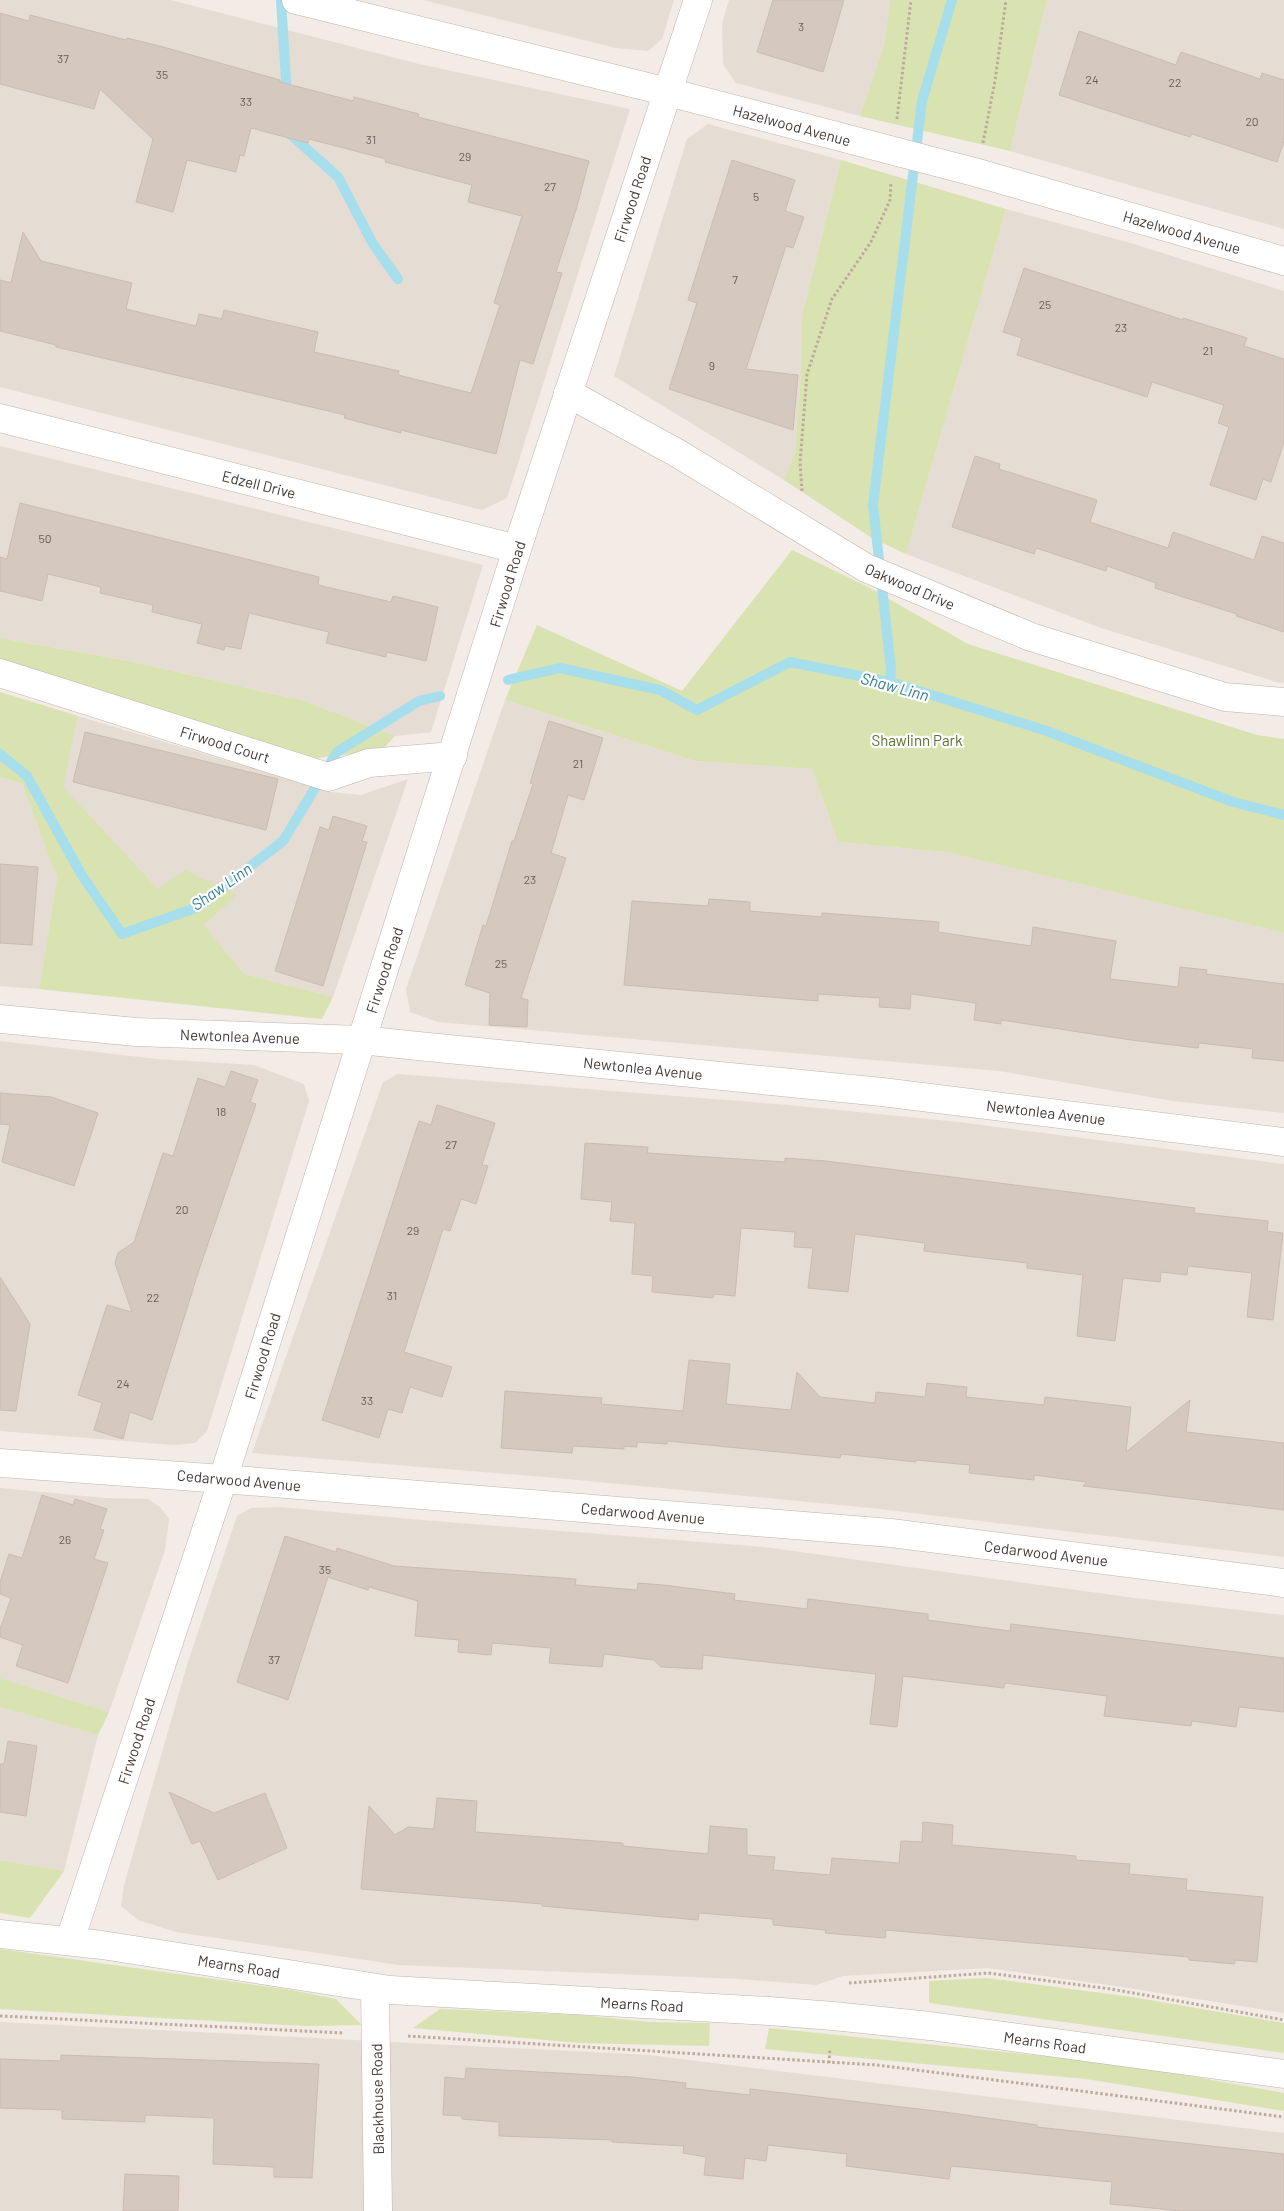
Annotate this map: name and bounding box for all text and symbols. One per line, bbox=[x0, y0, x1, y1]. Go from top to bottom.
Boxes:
house number: 3 bbox=[798, 19, 804, 33]
house number: 37 bbox=[57, 51, 69, 65]
house number: 35 bbox=[156, 67, 168, 81]
house number: 24 bbox=[1085, 72, 1099, 86]
house number: 22 bbox=[1169, 75, 1181, 89]
house number: 33 bbox=[240, 94, 252, 108]
street label: Hazelwood Avenue bbox=[731, 101, 853, 149]
house number: 20 bbox=[1245, 114, 1259, 128]
house number: 31 bbox=[366, 132, 376, 146]
house number: 29 bbox=[459, 149, 471, 163]
street label: Firwood Road bbox=[610, 154, 654, 244]
house number: 27 bbox=[544, 179, 556, 193]
house number: 5 bbox=[753, 189, 759, 203]
street label: Hazelwood Avenue bbox=[1121, 207, 1243, 257]
house number: 7 bbox=[732, 272, 738, 286]
house number: 25 bbox=[1039, 297, 1051, 311]
house number: 23 bbox=[1115, 320, 1127, 334]
house number: 21 bbox=[1203, 343, 1213, 357]
house number: 9 bbox=[709, 358, 715, 372]
street label: Edzell Drive bbox=[220, 466, 298, 502]
house number: 50 bbox=[39, 531, 51, 545]
street label: Firwood Road bbox=[485, 539, 529, 629]
street label: Oakwood Drive bbox=[862, 559, 958, 613]
water label: Shaw Linn bbox=[859, 668, 931, 704]
street label: Firwood Court bbox=[178, 722, 272, 766]
park label: Shawlinn Park bbox=[871, 731, 963, 749]
house number: 21 bbox=[573, 756, 583, 770]
water label: Shaw Linn bbox=[187, 858, 255, 914]
house number: 23 bbox=[524, 872, 536, 886]
street label: Firwood Road bbox=[362, 925, 406, 1015]
house number: 25 bbox=[495, 956, 507, 970]
street label: Newtonlea Avenue bbox=[180, 1025, 300, 1047]
street label: Newtonlea Avenue bbox=[582, 1053, 704, 1083]
street label: Newtonlea Avenue bbox=[985, 1096, 1107, 1128]
house number: 18 bbox=[216, 1104, 226, 1118]
house number: 27 bbox=[445, 1137, 457, 1151]
house number: 20 bbox=[175, 1202, 189, 1216]
house number: 29 bbox=[407, 1223, 419, 1237]
house number: 31 bbox=[387, 1288, 397, 1302]
house number: 22 bbox=[147, 1290, 159, 1304]
street label: Firwood Road bbox=[240, 1311, 284, 1401]
house number: 24 bbox=[116, 1376, 130, 1390]
house number: 33 bbox=[361, 1393, 373, 1407]
street label: Cedarwood Avenue bbox=[176, 1466, 302, 1494]
street label: Cedarwood Avenue bbox=[580, 1499, 706, 1527]
house number: 26 bbox=[59, 1532, 71, 1546]
street label: Cedarwood Avenue bbox=[983, 1536, 1109, 1570]
house number: 35 bbox=[319, 1562, 331, 1576]
house number: 37 bbox=[268, 1652, 280, 1666]
street label: Firwood Road bbox=[114, 1696, 158, 1786]
street label: Mearns Road bbox=[196, 1951, 282, 1981]
street label: Mearns Road bbox=[600, 1993, 684, 2015]
street label: Mearns Road bbox=[1003, 2027, 1087, 2057]
street label: Blackhouse Road bbox=[367, 2043, 387, 2155]

